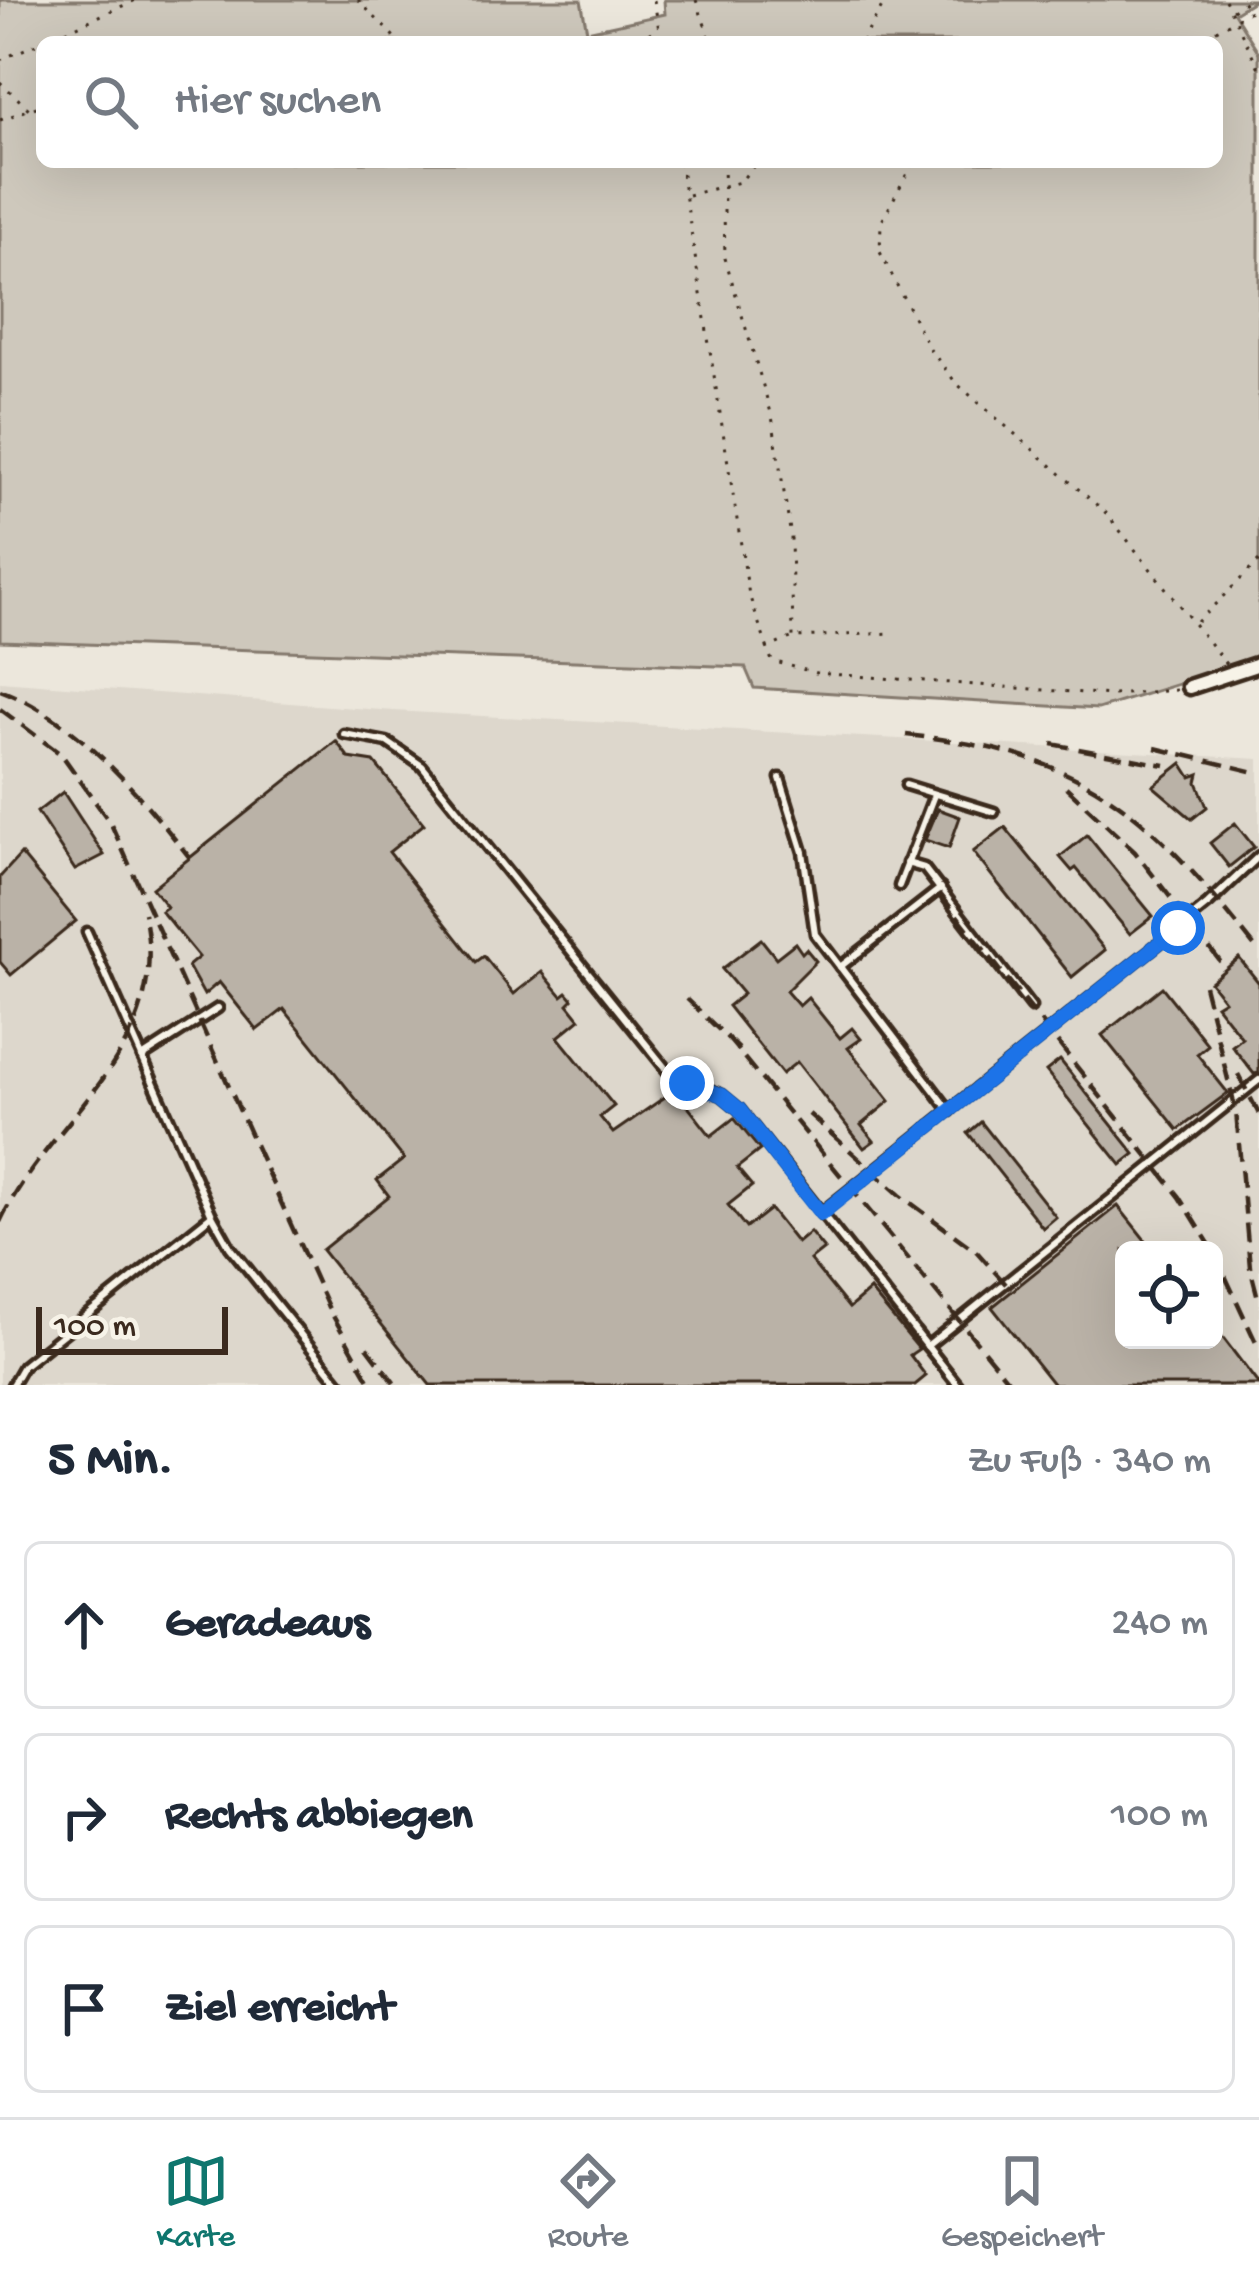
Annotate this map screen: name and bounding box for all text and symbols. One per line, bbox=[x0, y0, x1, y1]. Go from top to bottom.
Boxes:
search box bbox=[36, 36, 1223, 168]
icon: search bbox=[78, 69, 144, 135]
text: Hier suchen bbox=[174, 76, 381, 129]
route start bbox=[1151, 901, 1205, 955]
route end bbox=[660, 1056, 714, 1110]
map controls bbox=[1115, 1241, 1223, 1349]
button: locate bbox=[1115, 1241, 1223, 1349]
scale bar bbox=[36, 1301, 228, 1354]
text: 100 m bbox=[54, 1309, 136, 1347]
text: 5 Min. bbox=[48, 1433, 174, 1493]
text: Zu Fuß · 340 m bbox=[968, 1440, 1211, 1486]
icon: ahead bbox=[51, 1592, 117, 1658]
text: Geradeaus bbox=[165, 1599, 370, 1652]
text: 240 m bbox=[1111, 1602, 1208, 1648]
icon: right bbox=[51, 1784, 117, 1850]
text: Rechts abbiegen bbox=[165, 1791, 473, 1844]
text: 100 m bbox=[1111, 1794, 1208, 1840]
icon: arrive bbox=[51, 1976, 117, 2042]
text: Ziel erreicht bbox=[165, 1983, 394, 2036]
tab: Karte bbox=[156, 2148, 235, 2258]
tab: Route bbox=[548, 2148, 628, 2258]
tab: Gespeichert bbox=[941, 2148, 1103, 2258]

